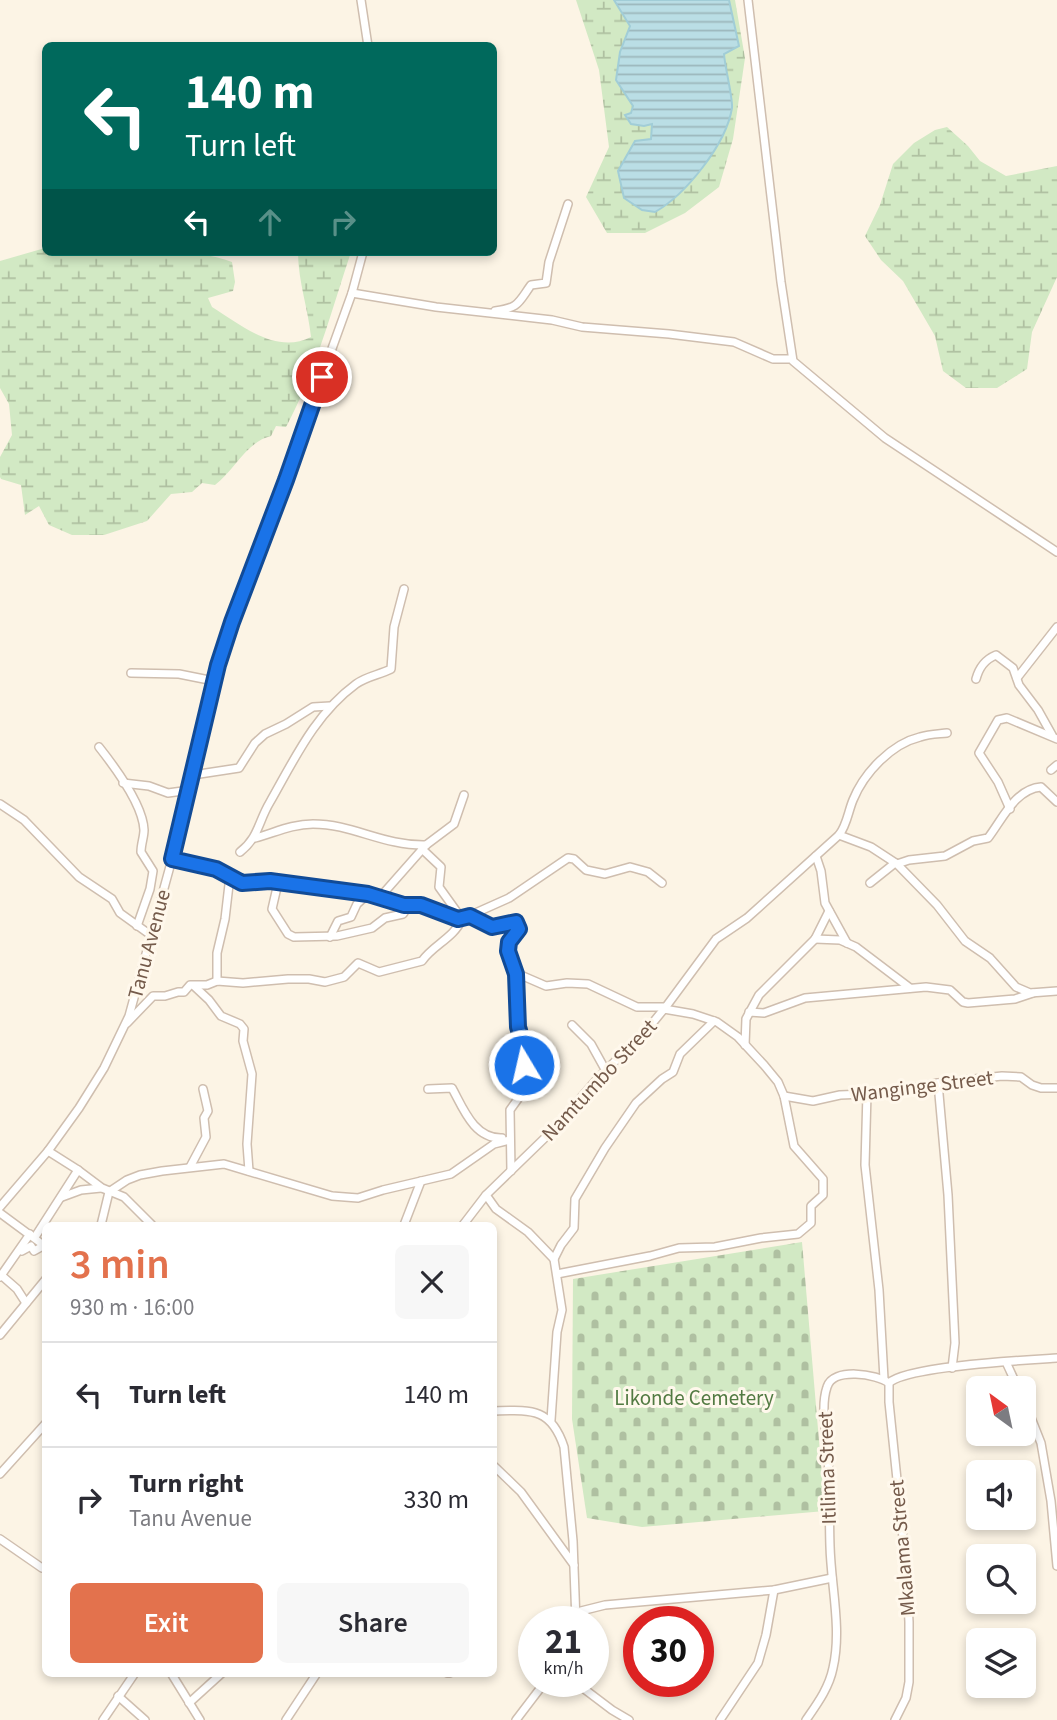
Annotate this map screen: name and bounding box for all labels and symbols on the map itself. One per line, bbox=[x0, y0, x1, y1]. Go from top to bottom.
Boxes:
pin bbox=[292, 347, 352, 407]
street label: Tanu Avenue bbox=[120, 886, 178, 1002]
street label: Namtumbo Street bbox=[534, 1012, 664, 1148]
position arrow bbox=[487, 1028, 561, 1102]
street label: Wanginge Street bbox=[849, 1062, 995, 1110]
north arrow bbox=[966, 1376, 1036, 1446]
park label: Likonde Cemetery bbox=[614, 1383, 774, 1413]
street label: Itilima Street bbox=[810, 1411, 844, 1525]
street label: Mkalama Street bbox=[881, 1479, 923, 1617]
speed limit sign: 30 bbox=[623, 1606, 714, 1697]

